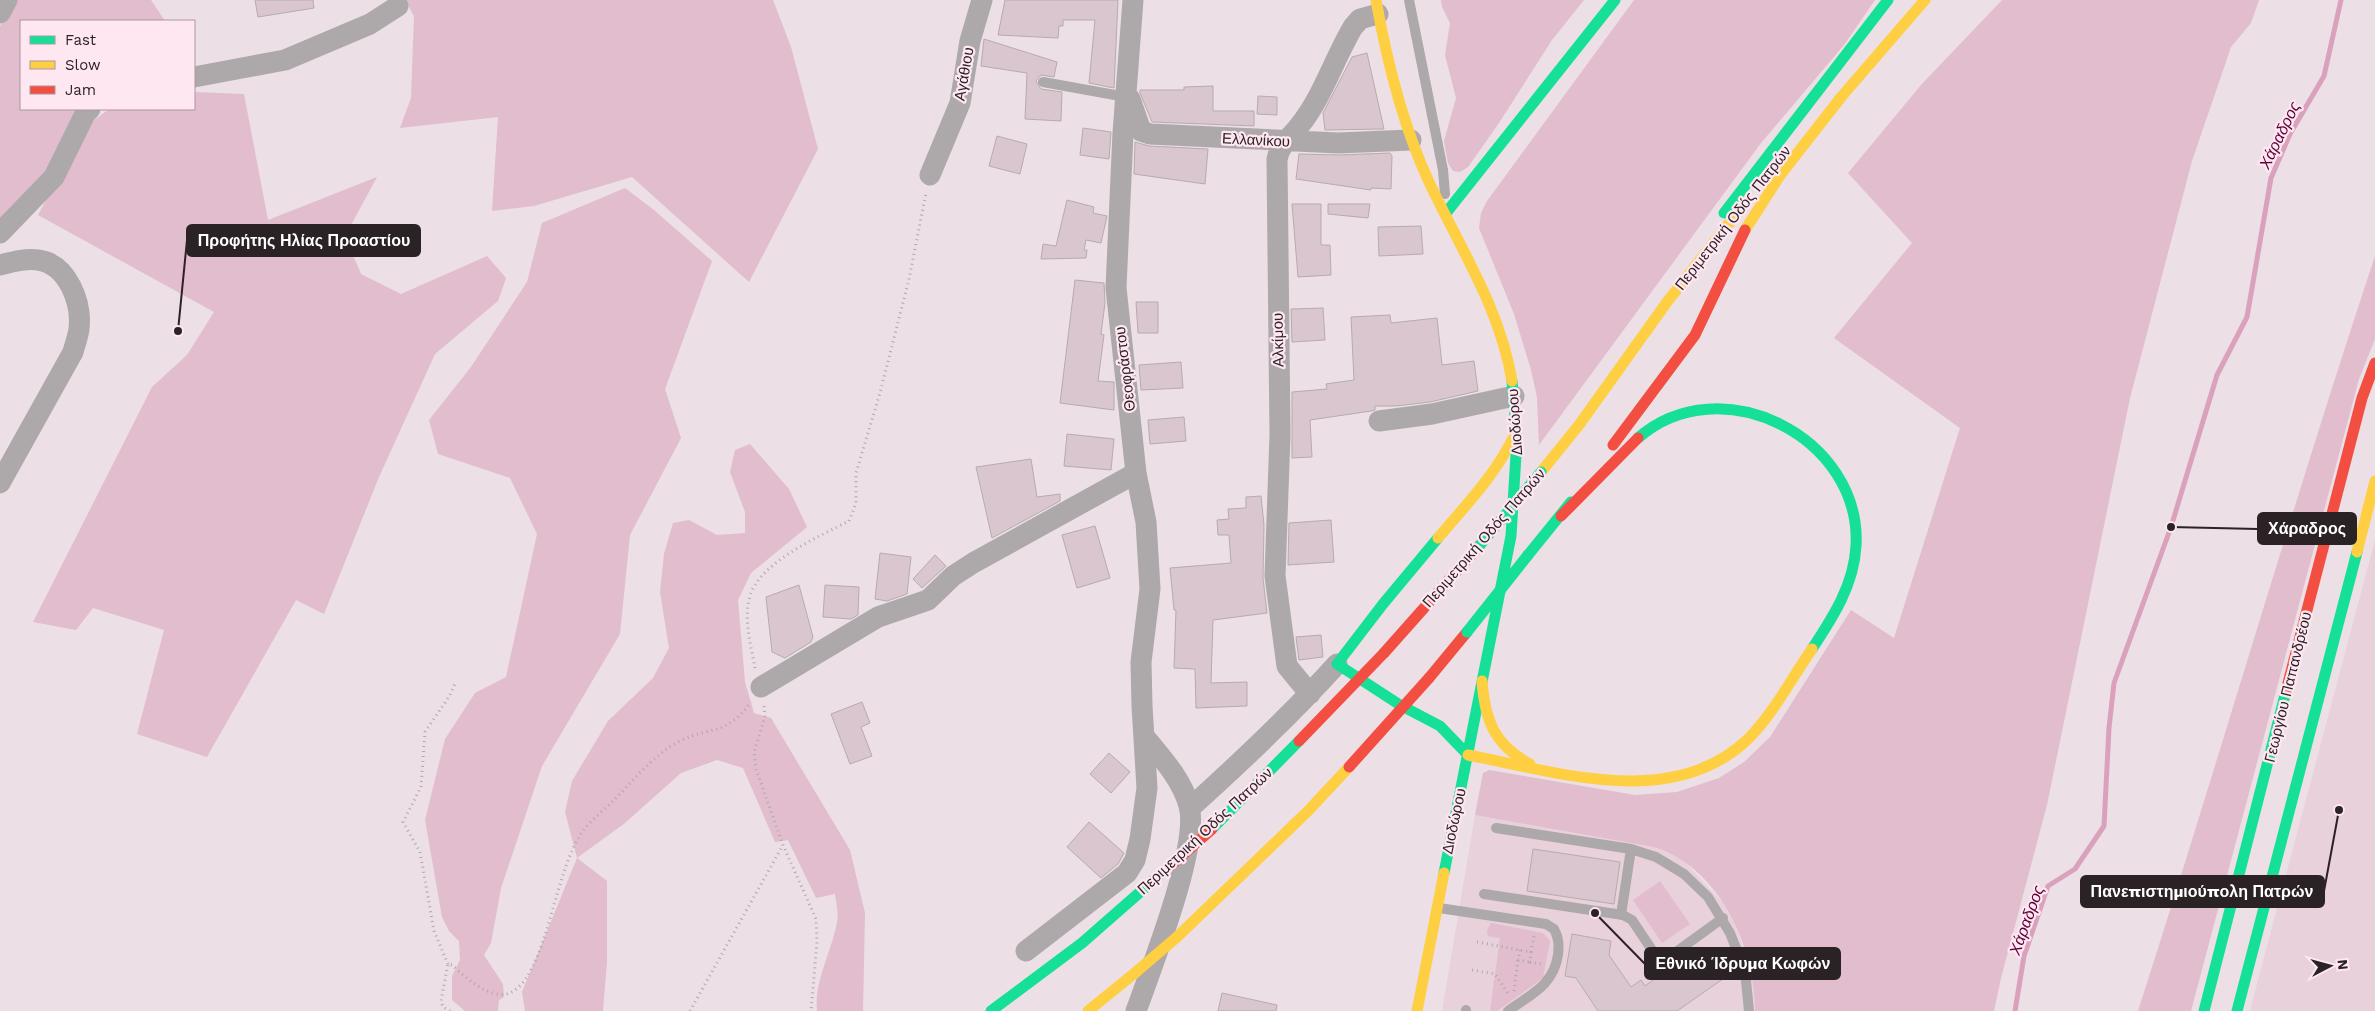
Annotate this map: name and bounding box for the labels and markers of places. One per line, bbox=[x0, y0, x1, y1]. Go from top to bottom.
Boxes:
callout: Προφήτης Ηλίας Προαστίου bbox=[187, 225, 420, 256]
callout: Χάραδρος bbox=[2258, 513, 2356, 544]
callout: Πανεπιστημιούπολη Πατρών bbox=[2081, 876, 2324, 907]
callout: Εθνικό Ίδρυμα Κωφών bbox=[1645, 948, 1840, 979]

